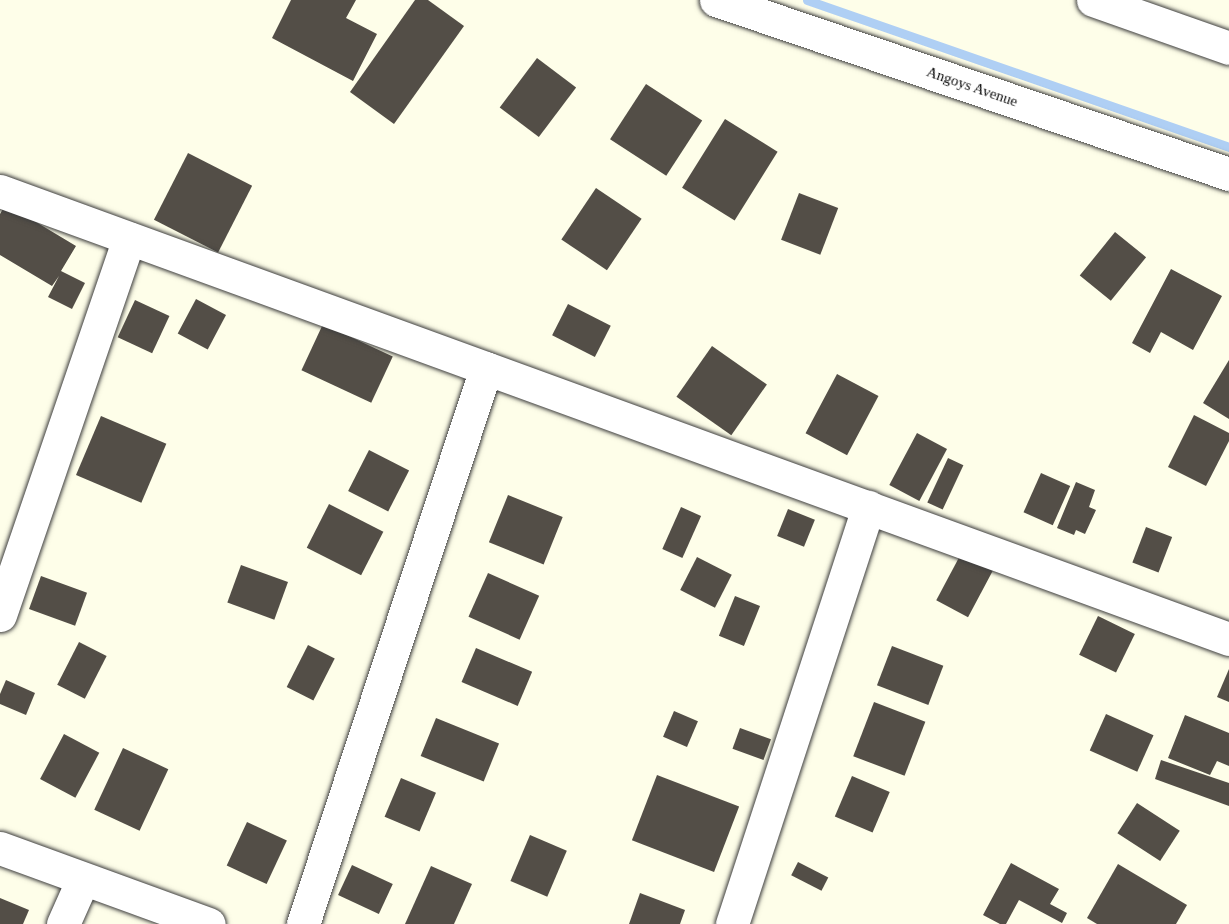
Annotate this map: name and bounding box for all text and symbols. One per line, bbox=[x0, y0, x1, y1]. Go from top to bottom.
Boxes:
street label: Angoys Avenue bbox=[924, 63, 1020, 111]

